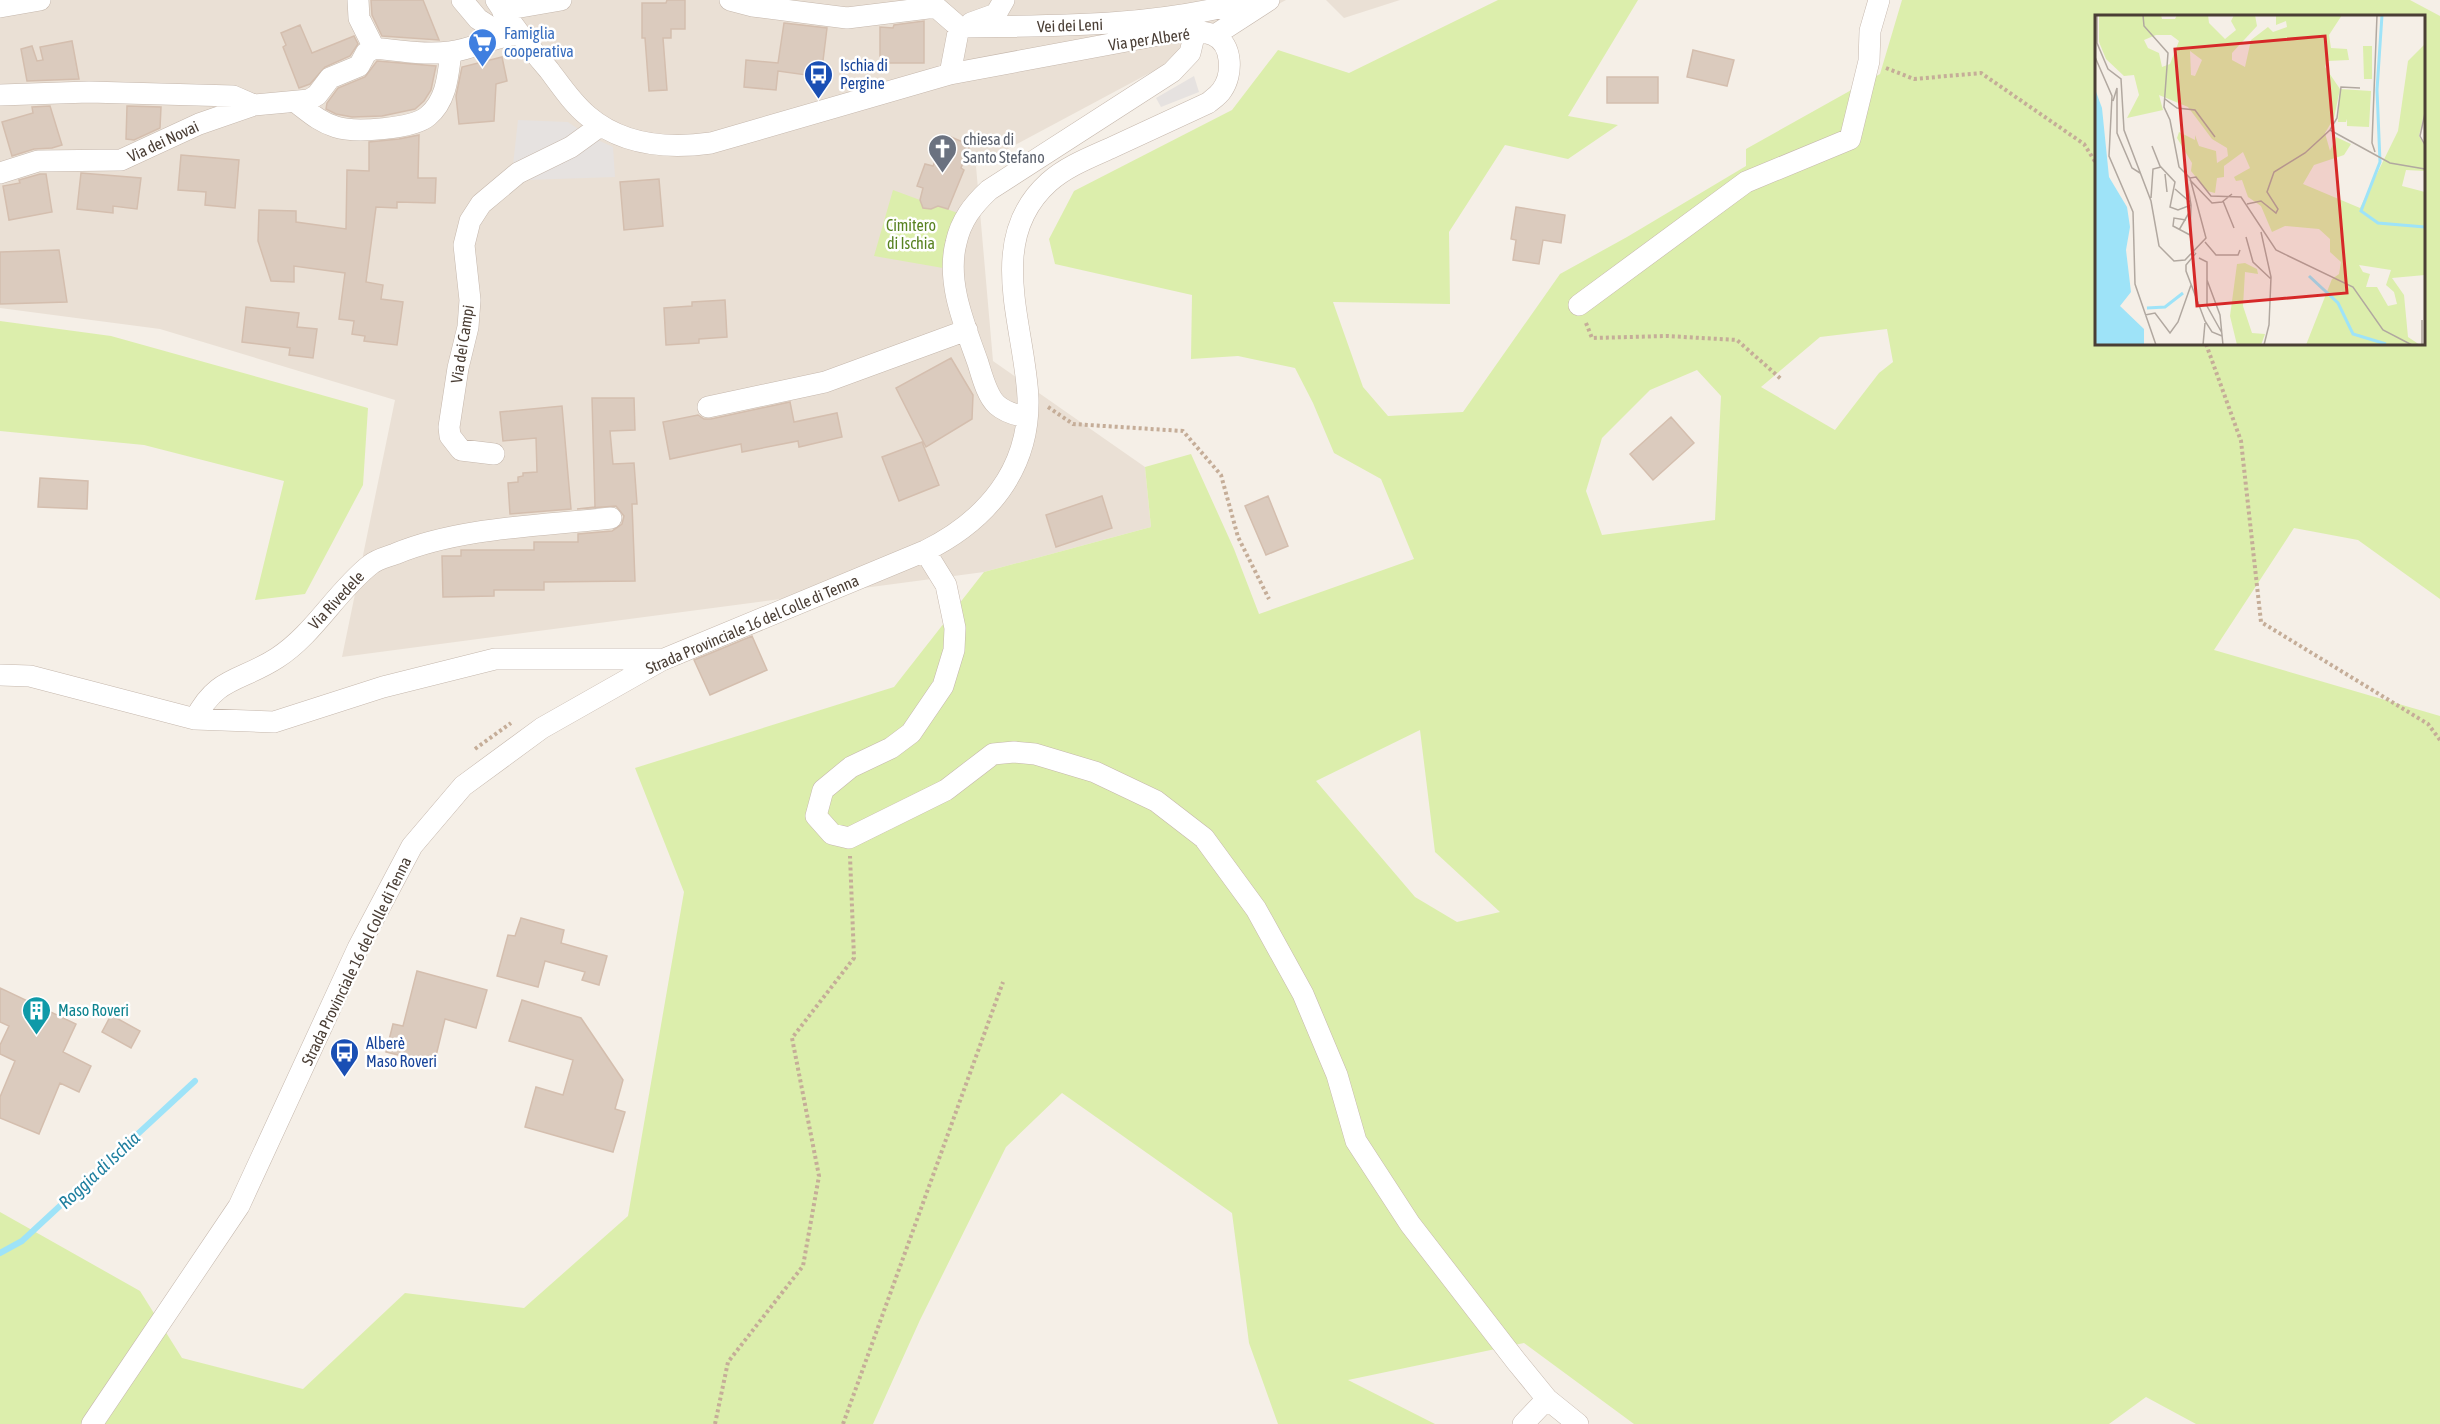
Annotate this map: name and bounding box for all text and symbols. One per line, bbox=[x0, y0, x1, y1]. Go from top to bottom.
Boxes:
street label: Vei dei Leni bbox=[1037, 15, 1103, 35]
inset map bbox=[2095, 15, 2425, 345]
place label: Famiglia cooperativa bbox=[504, 24, 574, 61]
street label: Via per Alberé bbox=[1107, 24, 1191, 55]
supermarket icon: Famiglia cooperativa bbox=[467, 26, 499, 68]
place label: Ischia di Pergine bbox=[840, 56, 888, 93]
bus stop icon: Ischia di Pergine bbox=[803, 58, 835, 100]
street label: Via dei Novai bbox=[125, 117, 201, 165]
place label: chiesa di Santo Stefano bbox=[963, 130, 1045, 166]
church icon: chiesa di Santo Stefano bbox=[926, 132, 958, 174]
park label: Cimitero di Ischia bbox=[886, 216, 936, 252]
street label: Via dei Campi bbox=[447, 303, 478, 385]
street label: Via Rivedele bbox=[305, 567, 367, 633]
street label: Strada Provinciale 16 del Colle di Tenna bbox=[643, 571, 861, 677]
street label: Strada Provinciale 16 del Colle di Tenna bbox=[298, 854, 414, 1068]
building icon: Maso Roveri bbox=[21, 994, 53, 1036]
place label: Maso Roveri bbox=[58, 1001, 129, 1019]
place label: Alberè Maso Roveri bbox=[366, 1034, 437, 1070]
bus stop icon: Alberè Maso Roveri bbox=[329, 1036, 361, 1078]
water label: Roggia di Ischia bbox=[54, 1127, 144, 1213]

